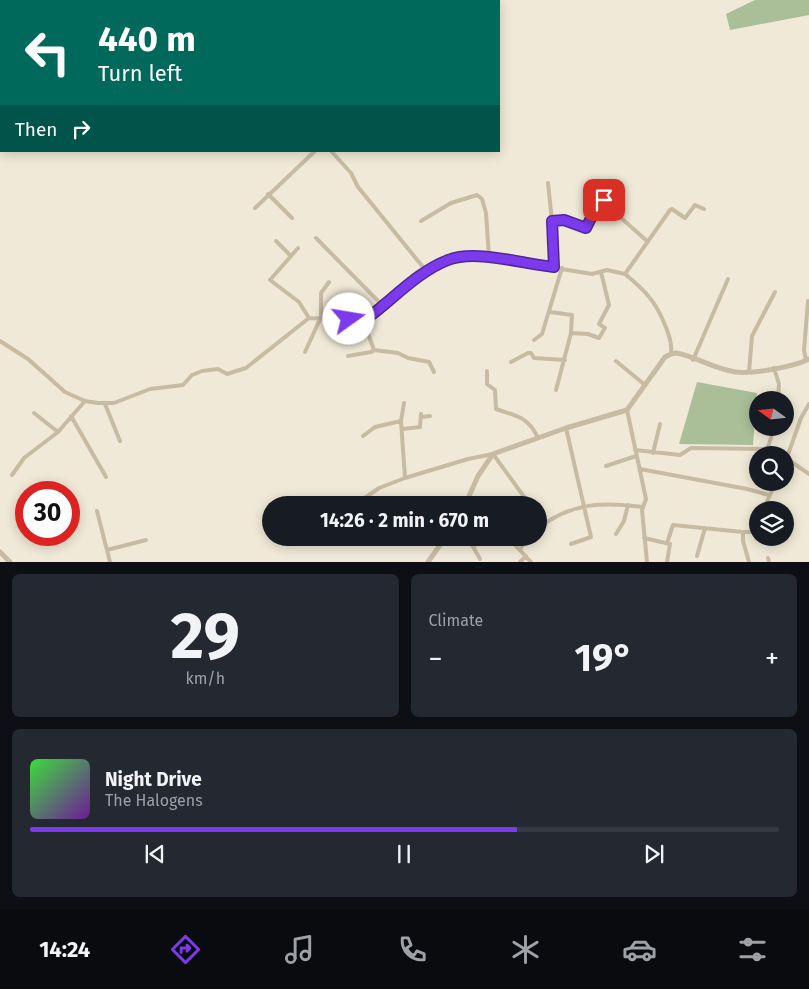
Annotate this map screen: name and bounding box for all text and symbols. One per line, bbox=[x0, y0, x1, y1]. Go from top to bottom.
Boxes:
text: 440 m bbox=[98, 18, 196, 60]
icon: left bbox=[15, 20, 80, 85]
text: Turn left bbox=[98, 60, 182, 87]
icon: right bbox=[67, 115, 95, 143]
text: Then bbox=[15, 118, 57, 141]
pin bbox=[583, 179, 625, 221]
icon: arrive bbox=[590, 186, 618, 214]
position arrow bbox=[322, 292, 374, 344]
north arrow bbox=[749, 391, 794, 436]
map controls bbox=[749, 391, 794, 546]
button: search bbox=[749, 446, 794, 491]
speed limit sign: 30 bbox=[15, 481, 80, 546]
button: layers bbox=[749, 501, 794, 546]
text: 14:26 · 2 min · 670 m bbox=[320, 509, 489, 532]
text: 29 bbox=[171, 597, 240, 675]
text: Climate bbox=[429, 611, 483, 630]
text: 19° bbox=[574, 635, 633, 681]
text: − bbox=[429, 642, 443, 675]
text: + bbox=[765, 642, 779, 675]
text: km/h bbox=[185, 669, 225, 688]
text: Night Drive bbox=[105, 768, 202, 791]
text: The Halogens bbox=[105, 791, 203, 810]
icon: previous bbox=[141, 840, 169, 868]
icon: pause bbox=[390, 840, 418, 868]
icon: next bbox=[640, 840, 668, 868]
icon: directions bbox=[168, 932, 203, 967]
icon: music bbox=[282, 932, 317, 967]
icon: phone bbox=[395, 932, 430, 967]
icon: climate bbox=[508, 932, 543, 967]
icon: car bbox=[622, 932, 657, 967]
icon: filters bbox=[735, 932, 770, 967]
text: 14:24 bbox=[39, 936, 90, 963]

